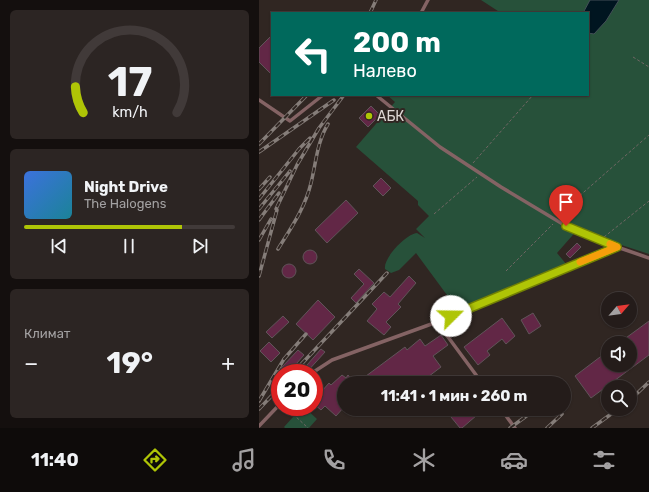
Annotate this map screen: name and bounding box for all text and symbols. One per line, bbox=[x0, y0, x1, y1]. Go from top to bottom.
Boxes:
text: 200 m bbox=[353, 26, 441, 59]
icon: left bbox=[287, 28, 339, 80]
text: 17 bbox=[107, 56, 152, 105]
text: Налево bbox=[353, 60, 417, 82]
text: km/h bbox=[112, 103, 147, 120]
place label: АБК bbox=[377, 108, 404, 125]
marker: АБК bbox=[364, 111, 374, 121]
text: Night Drive bbox=[84, 178, 168, 196]
pin bbox=[549, 185, 583, 226]
icon: arrive bbox=[555, 191, 577, 213]
text: The Halogens bbox=[84, 196, 166, 211]
icon: previous bbox=[48, 235, 70, 257]
icon: pause bbox=[118, 235, 140, 257]
icon: next bbox=[189, 235, 211, 257]
north arrow bbox=[601, 292, 637, 328]
map controls bbox=[601, 292, 637, 416]
position arrow bbox=[430, 295, 472, 337]
text: Климат bbox=[24, 326, 70, 341]
button: sound bbox=[601, 336, 637, 372]
text: 19° bbox=[107, 345, 153, 381]
text: − bbox=[24, 350, 38, 377]
text: + bbox=[221, 350, 235, 377]
speed limit sign: 20 bbox=[271, 364, 323, 416]
button: search bbox=[601, 380, 637, 416]
text: 11:41 · 1 мин · 260 m bbox=[381, 387, 527, 405]
icon: directions bbox=[141, 446, 169, 474]
icon: music bbox=[230, 446, 258, 474]
icon: phone bbox=[320, 446, 348, 474]
icon: climate bbox=[410, 446, 438, 474]
icon: car bbox=[500, 446, 528, 474]
icon: filters bbox=[590, 446, 618, 474]
text: 11:40 bbox=[31, 449, 79, 471]

